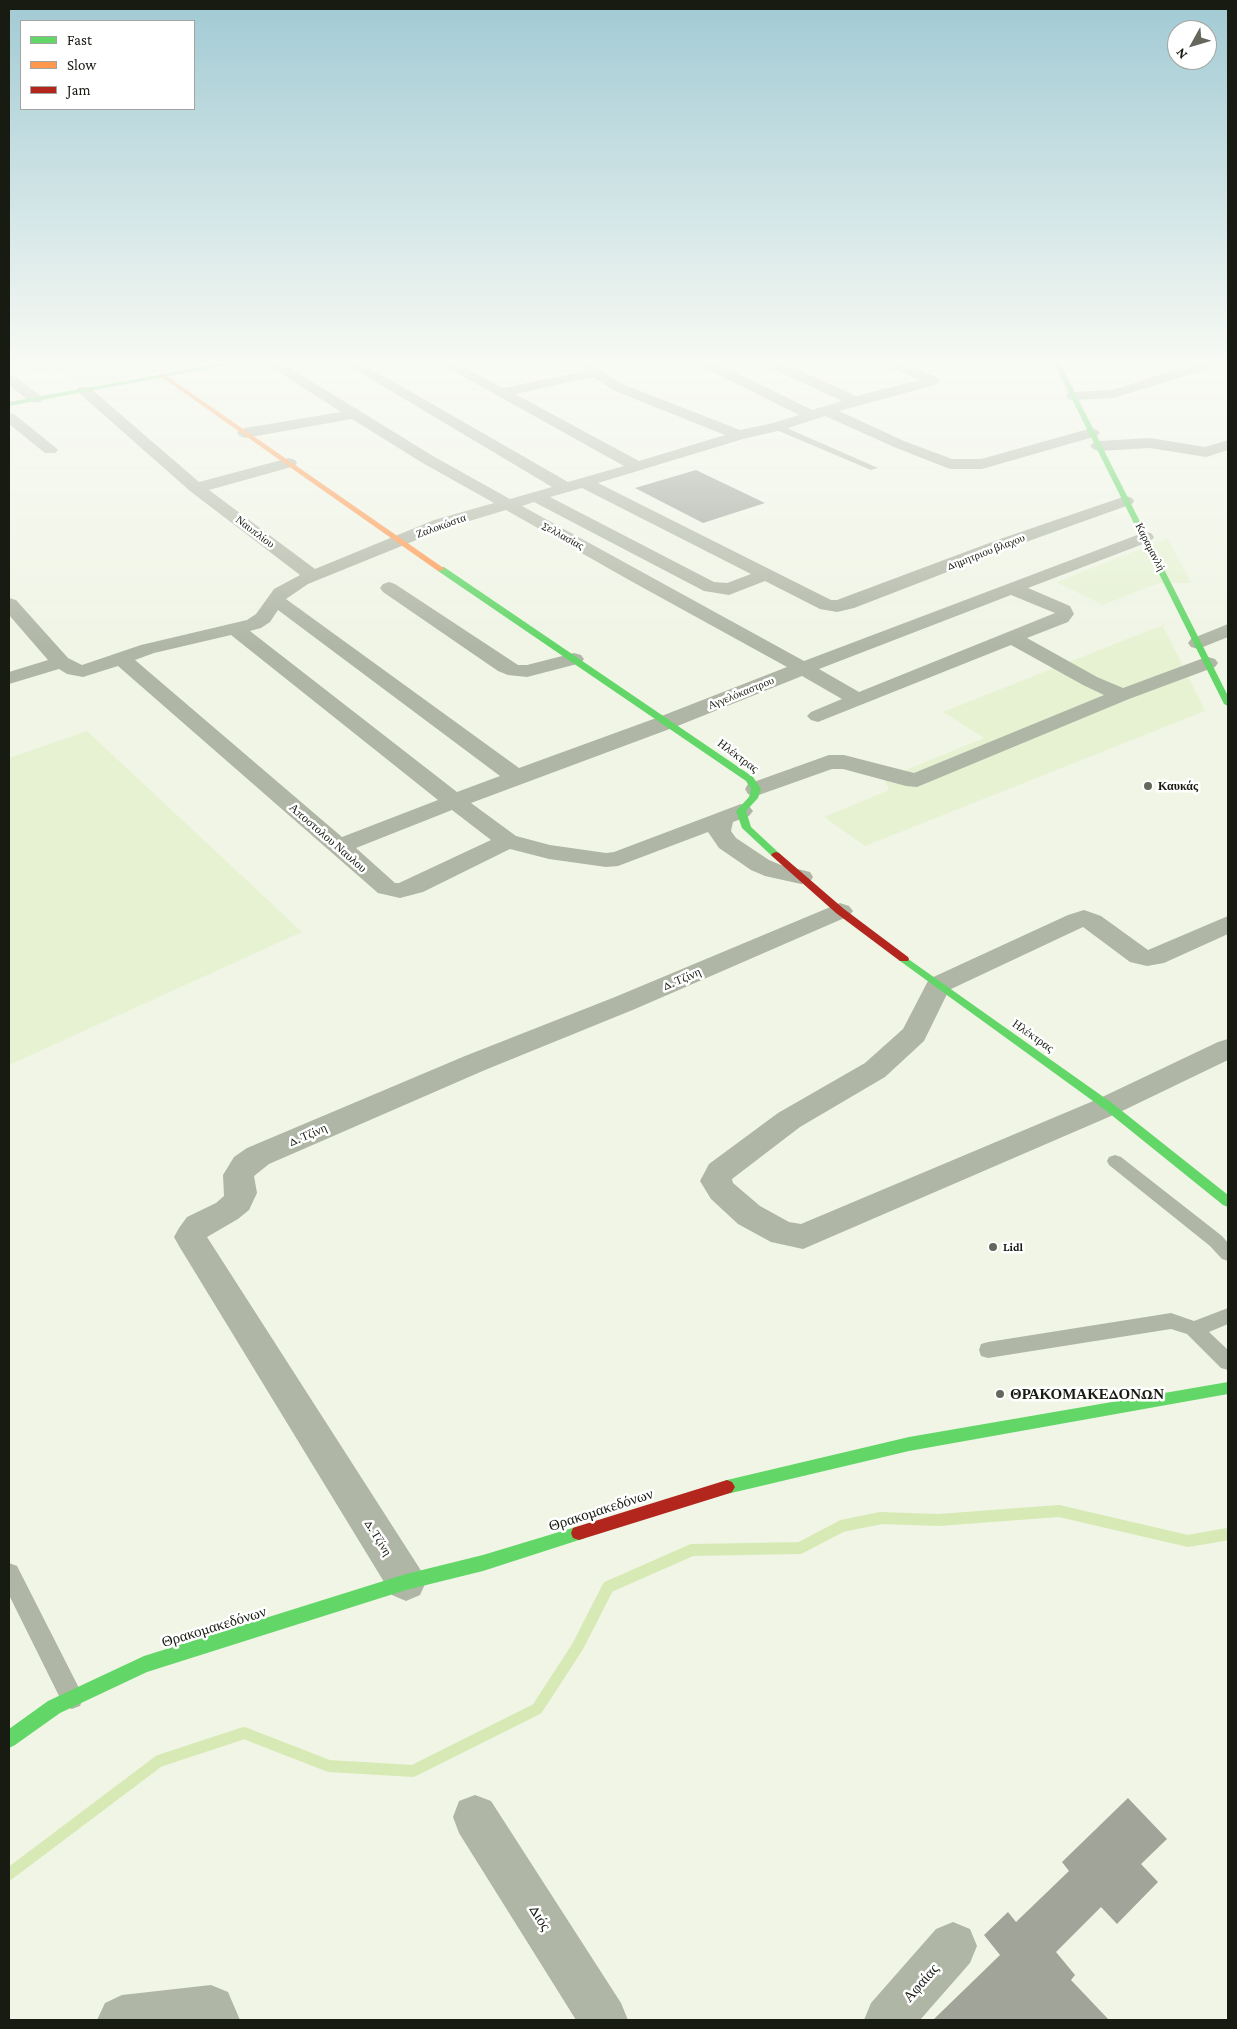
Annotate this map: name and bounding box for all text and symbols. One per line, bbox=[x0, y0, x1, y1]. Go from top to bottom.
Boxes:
legend bbox=[20, 20, 195, 110]
north arrow bbox=[1167, 20, 1217, 70]
text: Fast bbox=[67, 32, 92, 48]
text: N bbox=[1172, 45, 1190, 63]
text: Slow bbox=[67, 57, 96, 73]
text: Jam bbox=[67, 82, 90, 98]
street label: Ζαλοκώστα bbox=[414, 511, 468, 541]
street label: Ναυπλίου bbox=[233, 513, 277, 551]
street label: Σελλασίας bbox=[540, 519, 586, 553]
street label: Καραμανλή bbox=[1132, 521, 1168, 573]
street label: Δημητριου βλαχου bbox=[945, 531, 1027, 573]
street label: Αγγελόκαστρου bbox=[706, 674, 776, 712]
street label: Ηλέκτρας bbox=[715, 736, 761, 776]
place label: Καυκάς bbox=[1158, 779, 1198, 793]
marker: Καυκάς bbox=[1142, 780, 1154, 792]
street label: Αποστολου Ναυλου bbox=[286, 800, 370, 876]
street label: Δ. Τζίνη bbox=[661, 965, 703, 993]
street label: Ηλέκτρας bbox=[1009, 1017, 1057, 1055]
street label: Δ. Τζίνη bbox=[287, 1121, 329, 1149]
place label: Lidl bbox=[1003, 1240, 1023, 1254]
marker: Lidl bbox=[987, 1241, 999, 1253]
place label: ΘΡΑΚΟΜΑΚΕΔΟΝΩΝ bbox=[1010, 1385, 1164, 1403]
marker: ΘΡΑΚΟΜΑΚΕΔΟΝΩΝ bbox=[994, 1388, 1006, 1400]
street label: Θρακομακεδόνων bbox=[547, 1485, 655, 1535]
street label: Δ. Τζίνη bbox=[361, 1517, 395, 1559]
street label: Θρακομακεδόνων bbox=[159, 1603, 269, 1651]
street label: Διός bbox=[525, 1902, 555, 1934]
street label: Αφαίας bbox=[899, 1960, 943, 2006]

